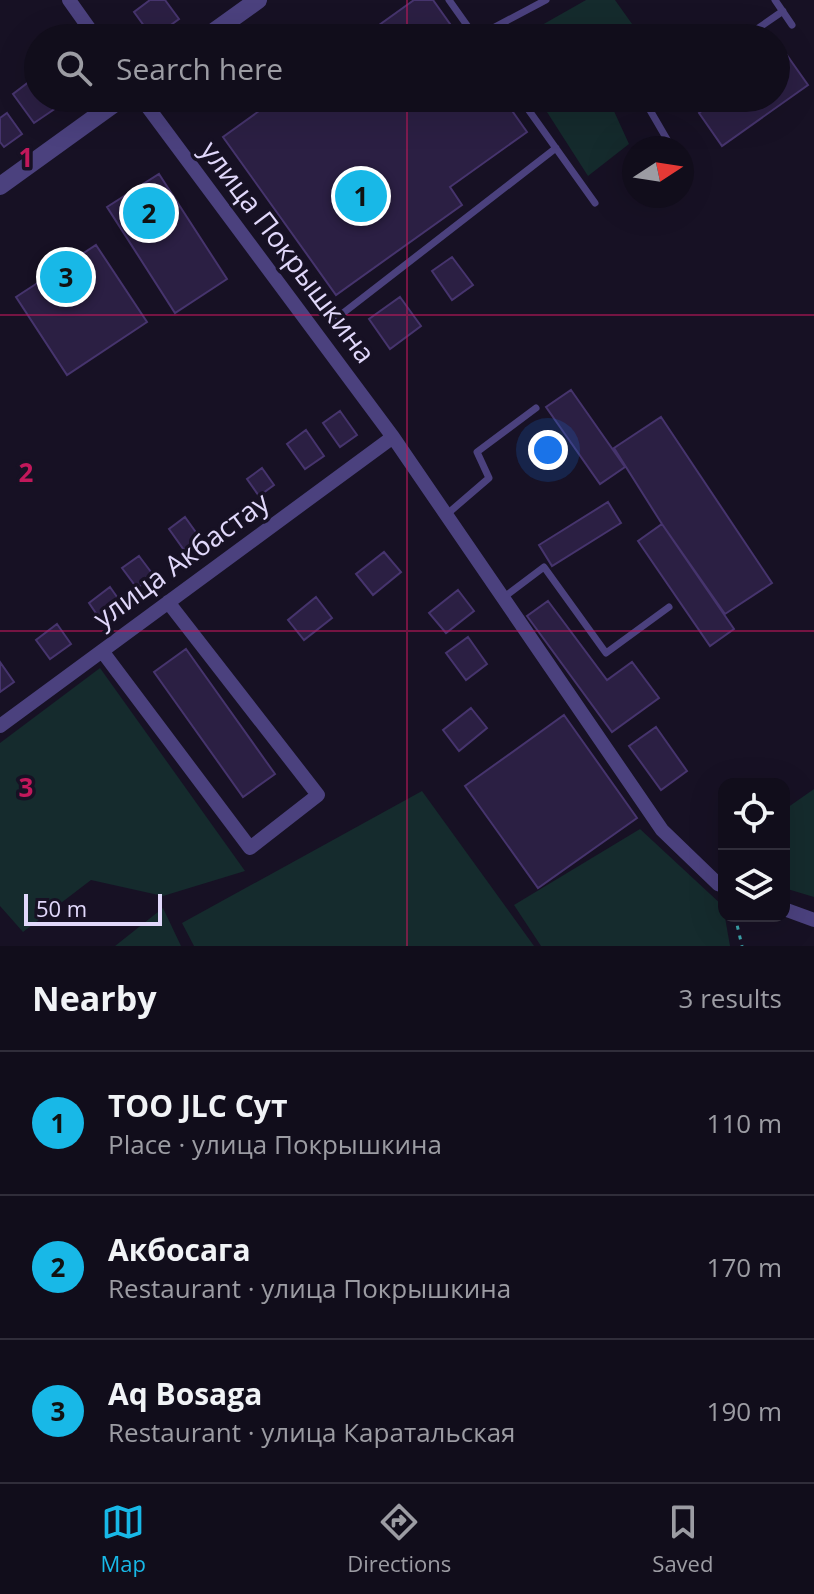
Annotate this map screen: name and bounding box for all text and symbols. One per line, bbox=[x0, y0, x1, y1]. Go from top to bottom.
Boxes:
search box bbox=[24, 24, 790, 112]
icon: search bbox=[52, 46, 96, 90]
text: Search here bbox=[116, 48, 283, 89]
street label: улица Покрышкина bbox=[193, 133, 385, 370]
north arrow bbox=[622, 136, 694, 208]
text: 1 bbox=[19, 139, 33, 175]
pin: 1 bbox=[335, 166, 387, 226]
pin: 2 bbox=[123, 183, 175, 243]
pin: 3 bbox=[40, 247, 92, 307]
your location bbox=[528, 430, 568, 470]
text: 2 bbox=[19, 454, 34, 490]
street label: улица Акбастау bbox=[85, 482, 277, 636]
text: 3 bbox=[19, 769, 33, 805]
map controls bbox=[718, 778, 790, 922]
button: locate bbox=[718, 778, 790, 850]
button: layers bbox=[718, 850, 790, 922]
scale bar bbox=[24, 890, 162, 926]
text: 50 m bbox=[36, 893, 87, 923]
text: Nearby bbox=[32, 975, 157, 1021]
text: 3 results bbox=[679, 980, 782, 1016]
text: ТОО JLC Сут bbox=[108, 1085, 288, 1126]
text: 1 bbox=[51, 1105, 65, 1141]
text: 110 m bbox=[707, 1105, 782, 1141]
text: Place · улица Покрышкина bbox=[108, 1126, 442, 1162]
text: Акбосага bbox=[108, 1229, 251, 1270]
text: 2 bbox=[51, 1249, 65, 1285]
text: 170 m bbox=[707, 1249, 782, 1285]
text: Restaurant · улица Покрышкина bbox=[108, 1270, 511, 1306]
text: Aq Bosaga bbox=[108, 1373, 262, 1414]
text: 3 bbox=[51, 1393, 65, 1429]
text: 190 m bbox=[707, 1393, 782, 1429]
text: Restaurant · улица Каратальская bbox=[108, 1414, 516, 1450]
tab: Map bbox=[101, 1500, 146, 1578]
tab: Directions bbox=[347, 1500, 451, 1578]
tab: Saved bbox=[652, 1500, 713, 1578]

